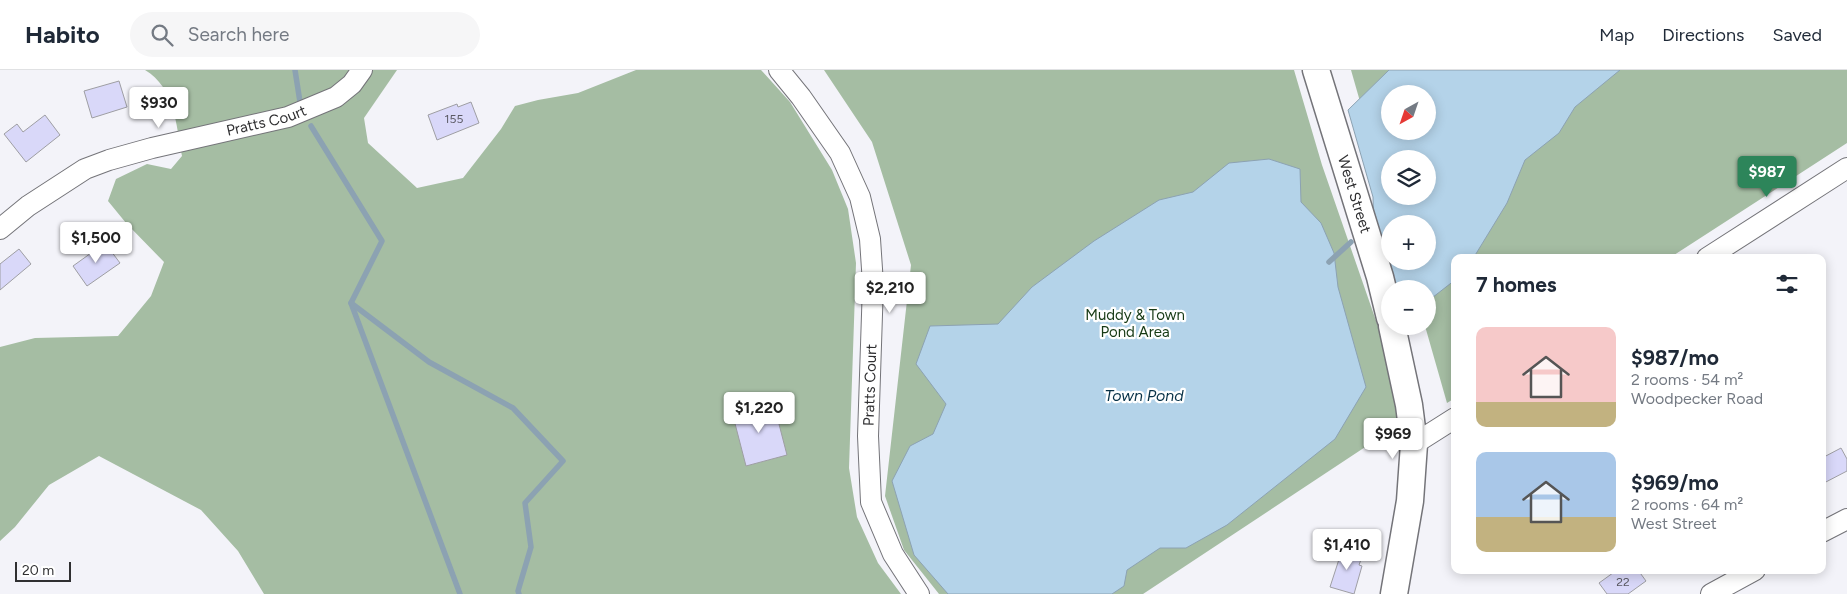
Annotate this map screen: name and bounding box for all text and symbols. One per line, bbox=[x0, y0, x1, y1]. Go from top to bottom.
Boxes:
search box bbox=[130, 12, 480, 57]
text: Habito bbox=[25, 20, 100, 49]
icon: search bbox=[148, 21, 176, 49]
text: Search here bbox=[188, 23, 289, 46]
text: Map bbox=[1599, 24, 1634, 46]
text: Directions bbox=[1662, 24, 1744, 46]
text: Saved bbox=[1772, 24, 1822, 46]
north arrow bbox=[1381, 85, 1436, 140]
map controls bbox=[1381, 85, 1436, 335]
pin: $930 bbox=[129, 87, 189, 129]
text: $930 bbox=[140, 93, 178, 112]
street label: Pratts Court bbox=[225, 101, 309, 140]
house number: 155 bbox=[445, 112, 463, 126]
button: layers bbox=[1381, 150, 1436, 205]
street label: West Street bbox=[1334, 153, 1375, 236]
pin: $987 bbox=[1737, 156, 1797, 198]
text: $987 bbox=[1749, 162, 1785, 181]
button: + bbox=[1381, 215, 1436, 270]
pin: $1,500 bbox=[55, 222, 137, 264]
text: $1,500 bbox=[71, 228, 121, 247]
icon: filters bbox=[1773, 270, 1801, 298]
pin: $2,210 bbox=[849, 272, 931, 314]
text: 7 homes bbox=[1476, 272, 1557, 297]
text: $2,210 bbox=[866, 278, 914, 297]
button: − bbox=[1381, 280, 1436, 335]
park label: Muddy & Town Pond Area bbox=[1085, 306, 1185, 341]
street label: Pratts Court bbox=[860, 343, 880, 426]
text: $987/mo bbox=[1631, 345, 1719, 370]
icon: home bbox=[1516, 347, 1576, 407]
text: 2 rooms · 54 m² bbox=[1631, 370, 1743, 389]
water label: Town Pond bbox=[1104, 386, 1184, 405]
text: Woodpecker Road bbox=[1631, 389, 1763, 408]
pin: $1,220 bbox=[718, 392, 800, 434]
text: $1,220 bbox=[735, 398, 783, 417]
pin: $969 bbox=[1363, 418, 1423, 460]
text: $969 bbox=[1375, 424, 1411, 443]
text: $969/mo bbox=[1631, 470, 1719, 495]
icon: home bbox=[1516, 472, 1576, 532]
text: 2 rooms · 64 m² bbox=[1631, 495, 1743, 514]
text: West Street bbox=[1631, 514, 1717, 533]
pin: $1,410 bbox=[1306, 528, 1388, 571]
text: $1,410 bbox=[1324, 535, 1370, 554]
scale bar bbox=[15, 559, 71, 582]
text: 20 m bbox=[22, 562, 54, 579]
house number: 22 bbox=[1616, 575, 1630, 589]

